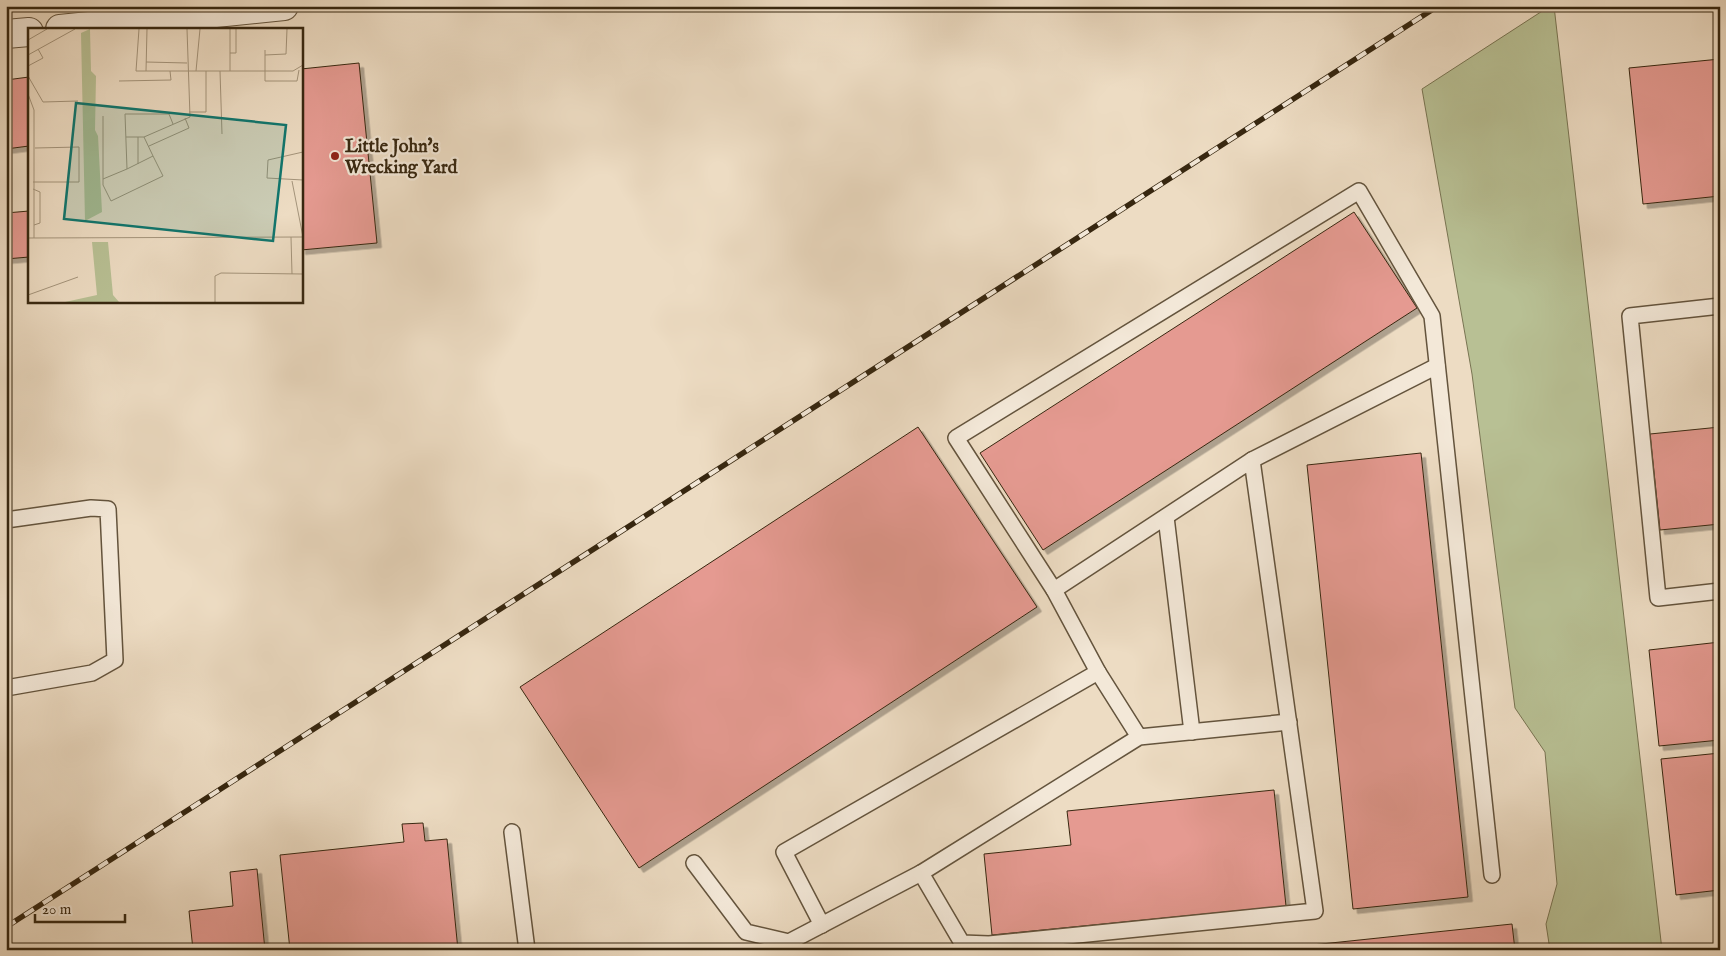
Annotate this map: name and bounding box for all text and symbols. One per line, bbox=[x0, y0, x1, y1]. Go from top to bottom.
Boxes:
inset map bbox=[28, 28, 302, 302]
place label: Little John's Wrecking Yard bbox=[344, 136, 458, 180]
marker: Little John's Wrecking Yard bbox=[329, 150, 341, 162]
scale bar bbox=[35, 891, 125, 923]
text: 20 m bbox=[42, 900, 72, 919]

